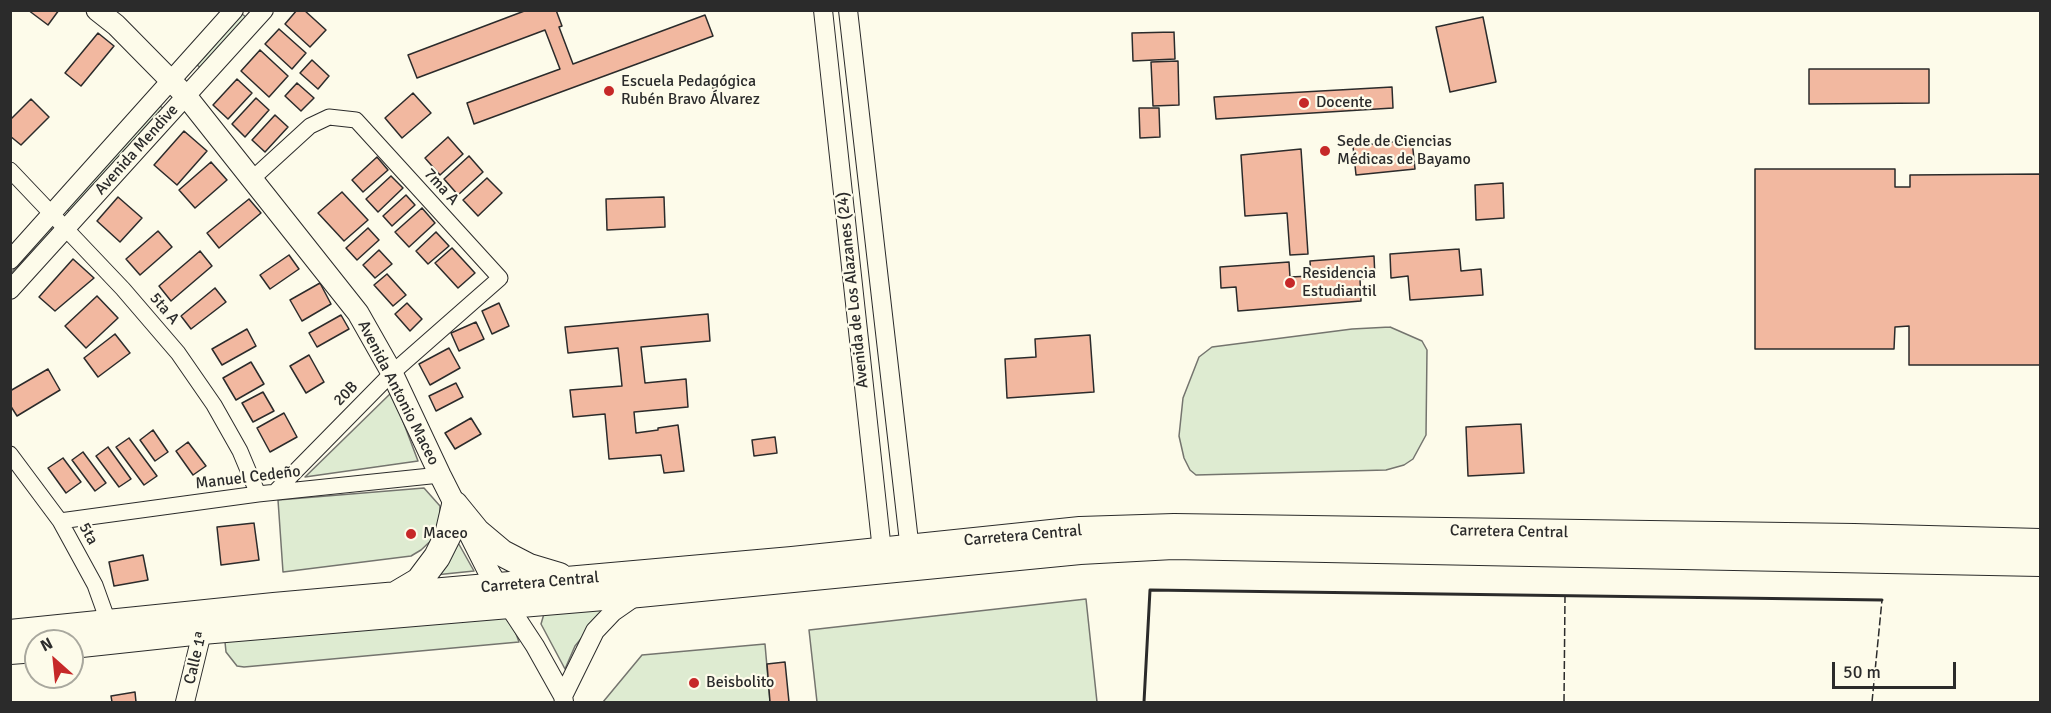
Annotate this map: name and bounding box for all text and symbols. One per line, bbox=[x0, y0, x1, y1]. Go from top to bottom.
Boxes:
place label: Escuela Pedagógica Rubén Bravo Álvarez bbox=[621, 72, 760, 110]
marker: Escuela Pedagógica Rubén Bravo Álvarez bbox=[602, 84, 616, 98]
place label: Docente bbox=[1316, 93, 1372, 113]
marker: Docente bbox=[1297, 96, 1311, 110]
street label: Avenida Mendive bbox=[91, 101, 183, 199]
place label: Sede de Ciencias Médicas de Bayamo bbox=[1337, 132, 1471, 170]
marker: Sede de Ciencias Médicas de Bayamo bbox=[1318, 144, 1332, 158]
street label: 7ma A bbox=[420, 165, 462, 209]
street label: Avenida de Los Alazanes (24) bbox=[833, 191, 873, 389]
place label: Residencia Estudiantil bbox=[1302, 264, 1377, 302]
marker: Residencia Estudiantil bbox=[1283, 276, 1297, 290]
street label: 5ta A bbox=[145, 289, 183, 329]
street label: Avenida Antonio Maceo bbox=[353, 317, 443, 469]
street label: 20B bbox=[330, 378, 362, 410]
street label: Manuel Cedeño bbox=[194, 462, 302, 494]
street label: 5ta bbox=[74, 520, 102, 548]
street label: Carretera Central bbox=[963, 521, 1083, 551]
street label: Carretera Central bbox=[1450, 521, 1568, 543]
place label: Maceo bbox=[423, 524, 468, 544]
marker: Maceo bbox=[404, 527, 418, 541]
street label: Carretera Central bbox=[480, 568, 600, 598]
north arrow bbox=[24, 629, 84, 689]
street label: Calle 1ª bbox=[181, 630, 211, 686]
text: N bbox=[37, 633, 56, 656]
scale bar bbox=[1835, 650, 1960, 688]
text: 50 m bbox=[1843, 661, 1881, 683]
place label: Beisbolito bbox=[706, 673, 774, 693]
marker: Beisbolito bbox=[687, 676, 701, 690]

